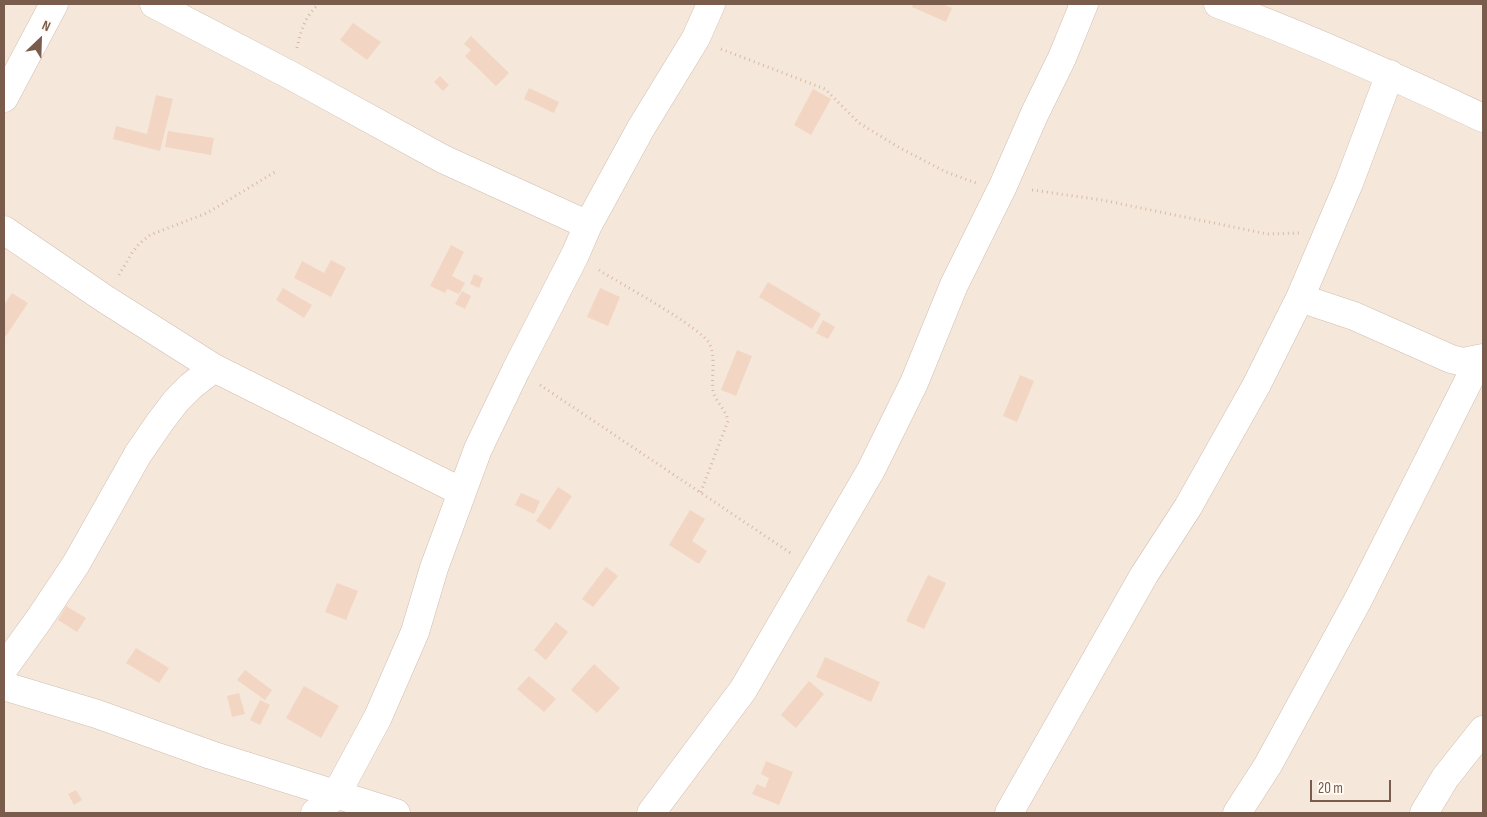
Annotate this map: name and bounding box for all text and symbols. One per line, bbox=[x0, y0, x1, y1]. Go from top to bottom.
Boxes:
north arrow bbox=[15, 15, 65, 65]
text: N bbox=[39, 17, 53, 35]
scale bar bbox=[1312, 770, 1393, 802]
text: 20 m bbox=[1318, 779, 1343, 798]

